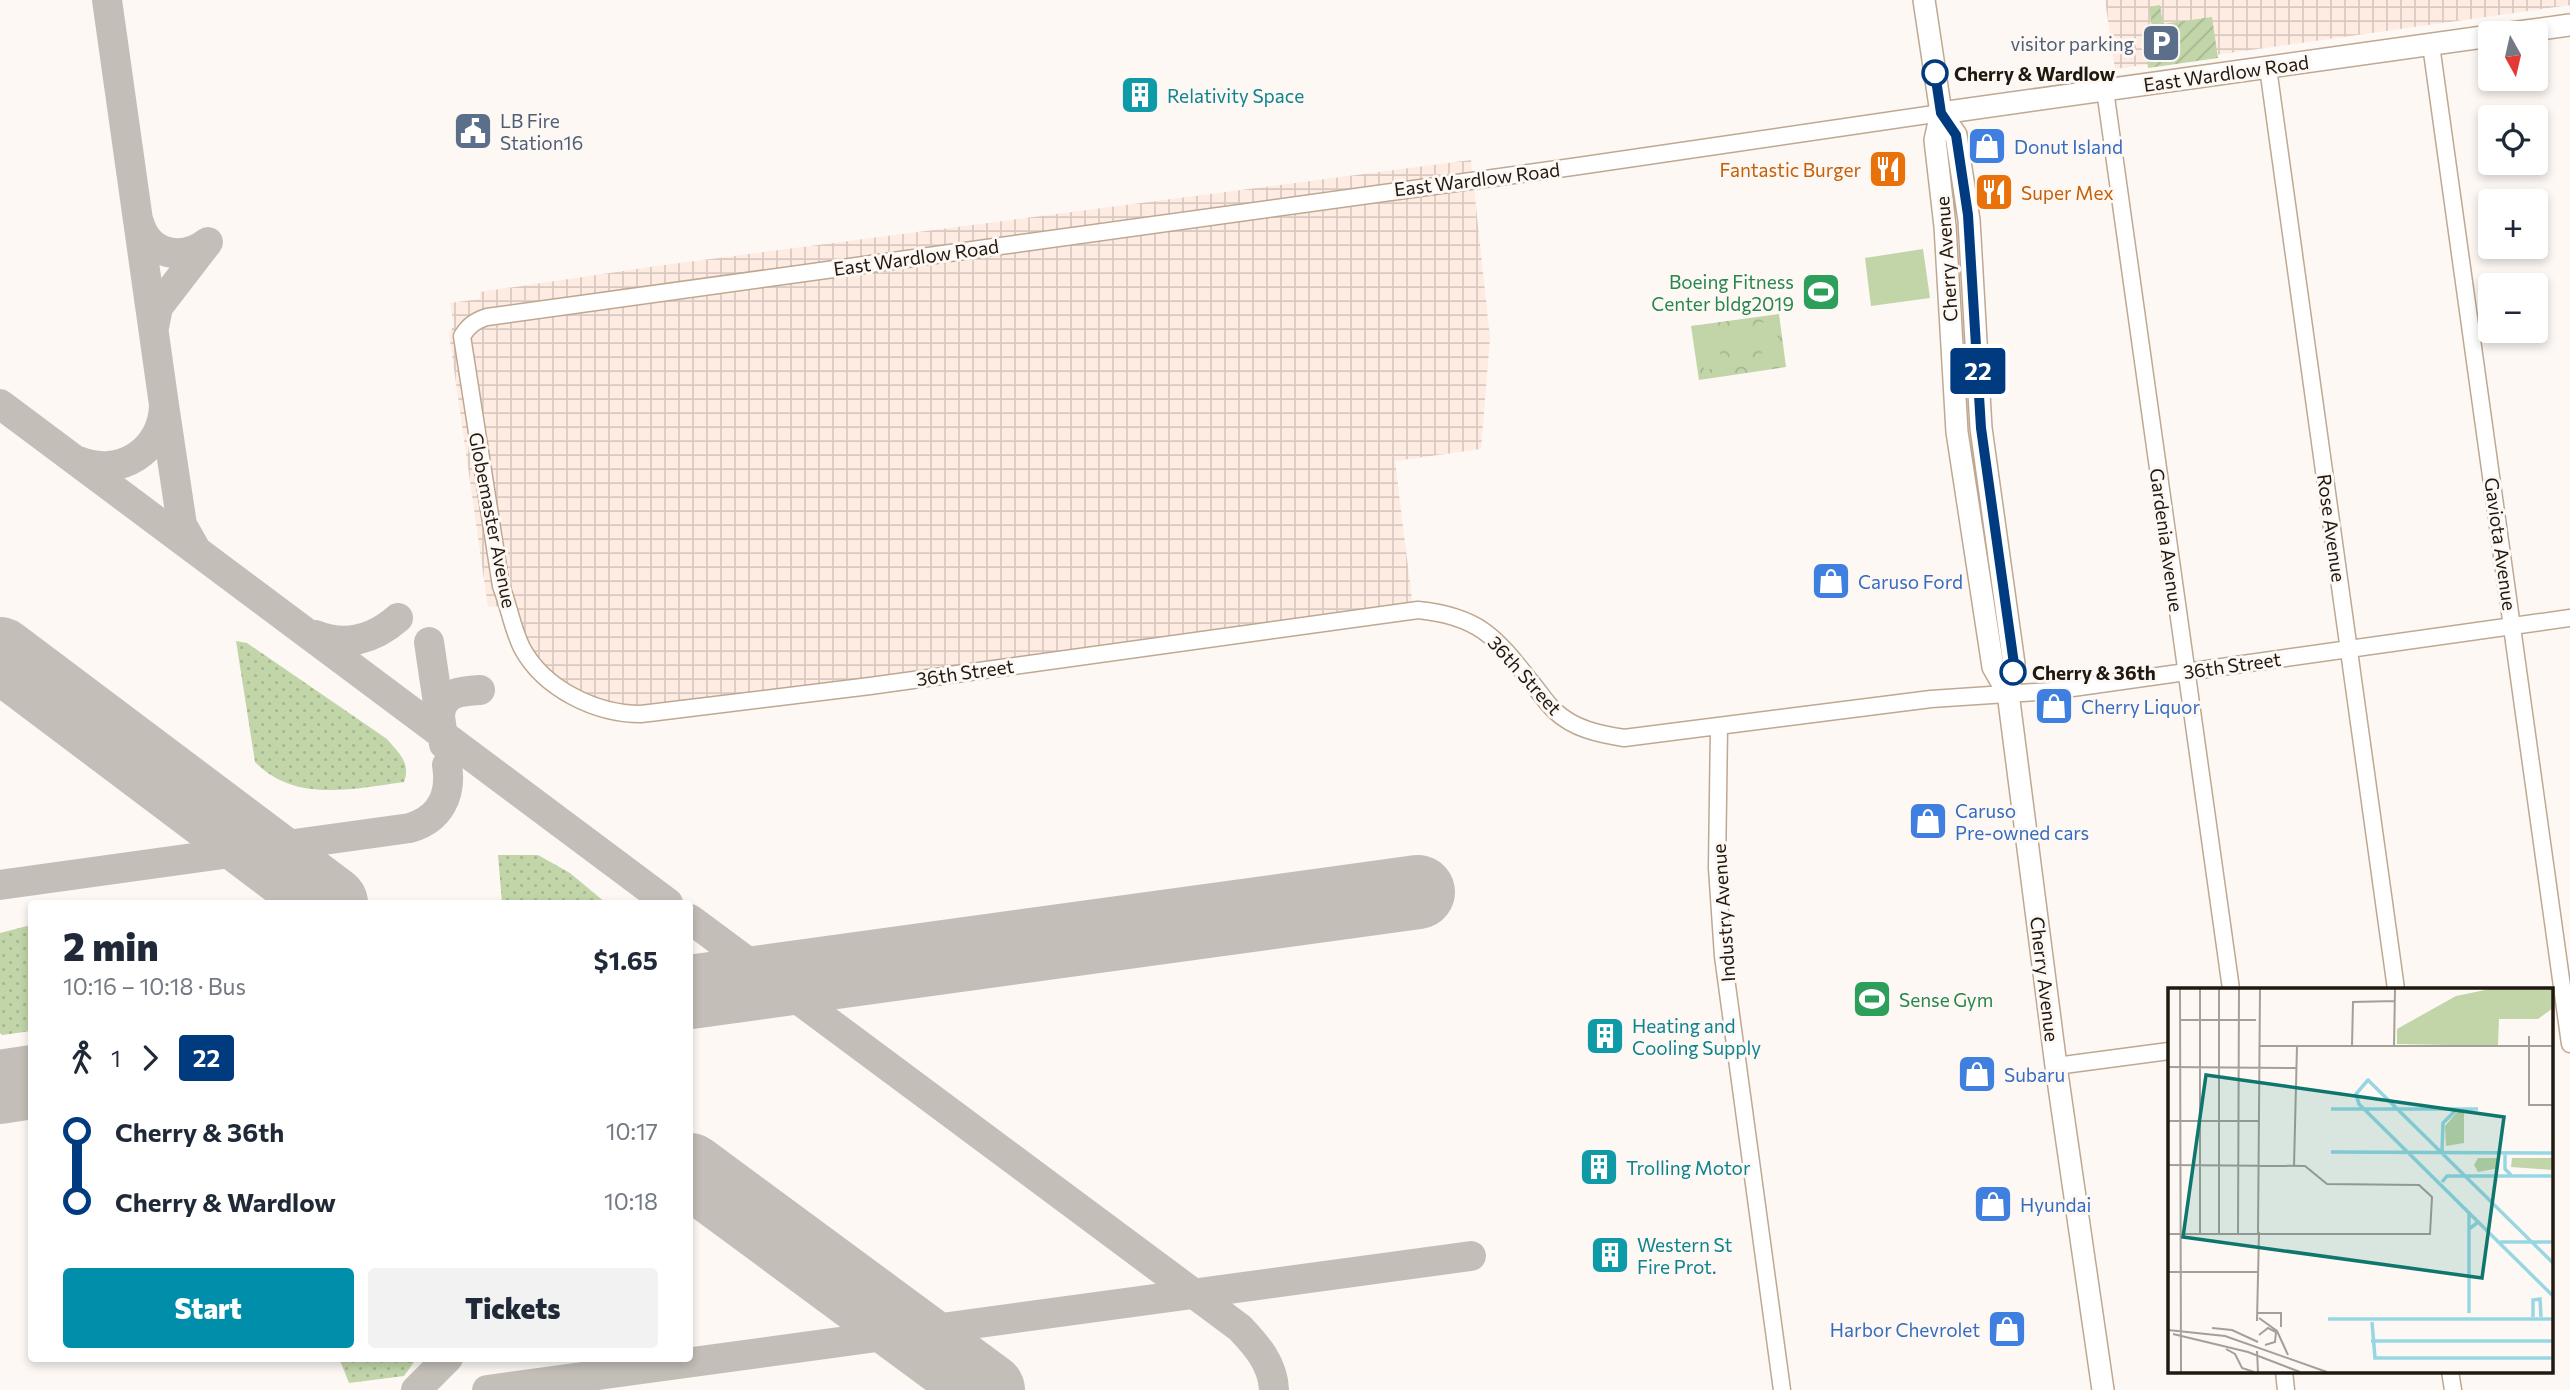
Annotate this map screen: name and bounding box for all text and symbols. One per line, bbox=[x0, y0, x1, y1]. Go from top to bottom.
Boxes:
north arrow bbox=[2478, 21, 2548, 91]
map controls bbox=[2478, 21, 2548, 343]
parking icon: visitor parking bbox=[2140, 22, 2182, 64]
place label: visitor parking bbox=[2010, 32, 2134, 55]
street label: East Wardlow Road bbox=[2142, 50, 2310, 96]
marker: Cherry & Wardlow bbox=[1922, 60, 1948, 86]
place label: Cherry & Wardlow bbox=[1954, 62, 2116, 85]
building icon: Relativity Space bbox=[1119, 74, 1161, 116]
place label: Relativity Space bbox=[1167, 84, 1304, 107]
button: locate bbox=[2478, 105, 2548, 175]
place label: LB Fire Station16 bbox=[500, 109, 583, 154]
public building icon: LB Fire Station16 bbox=[452, 110, 494, 152]
shop icon: Donut Island bbox=[1966, 125, 2008, 167]
place label: Donut Island bbox=[2014, 135, 2123, 158]
restaurant icon: Fantastic Burger bbox=[1867, 148, 1909, 190]
street label: East Wardlow Road bbox=[1393, 157, 1561, 201]
place label: Fantastic Burger bbox=[1719, 158, 1861, 181]
restaurant icon: Super Mex bbox=[1973, 171, 2015, 213]
place label: Super Mex bbox=[2021, 181, 2114, 204]
button: + bbox=[2478, 189, 2548, 259]
street label: Cherry Avenue bbox=[1930, 195, 1962, 323]
street label: East Wardlow Road bbox=[832, 234, 1000, 280]
place label: Boeing Fitness Center bldg2019 bbox=[1651, 270, 1794, 315]
sports icon: Boeing Fitness Center bldg2019 bbox=[1800, 271, 1842, 313]
button: − bbox=[2478, 273, 2548, 343]
line badge: 22 bbox=[1946, 348, 2010, 394]
text: 22 bbox=[1964, 356, 1992, 385]
street label: Globemaster Avenue bbox=[465, 430, 521, 610]
street label: Gardenia Avenue bbox=[2146, 467, 2188, 613]
street label: Rose Avenue bbox=[2313, 472, 2351, 584]
street label: Gaviota Avenue bbox=[2480, 476, 2522, 612]
shop icon: Caruso Ford bbox=[1810, 560, 1852, 602]
place label: Caruso Ford bbox=[1858, 570, 1963, 593]
street label: 36th Street bbox=[1484, 631, 1567, 719]
street label: 36th Street bbox=[2182, 647, 2283, 683]
street label: 36th Street bbox=[915, 654, 1016, 690]
marker: Cherry & 36th bbox=[2000, 659, 2026, 685]
place label: Cherry & 36th bbox=[2032, 661, 2156, 684]
shop icon: Cherry Liquor bbox=[2033, 685, 2075, 727]
place label: Cherry Liquor bbox=[2081, 695, 2200, 718]
place label: Caruso Pre-owned cars bbox=[1955, 799, 2089, 844]
shop icon: Caruso Pre-owned cars bbox=[1907, 800, 1949, 842]
street label: Industry Avenue bbox=[1707, 843, 1739, 983]
street label: Cherry Avenue bbox=[2026, 915, 2064, 1043]
text: 2 min bbox=[63, 922, 158, 969]
text: $1.65 bbox=[594, 944, 658, 975]
text: 10:16 – 10:18 · Bus bbox=[63, 972, 246, 1000]
sports icon: Sense Gym bbox=[1851, 978, 1893, 1020]
place label: Sense Gym bbox=[1899, 988, 1993, 1011]
inset map bbox=[2168, 988, 2552, 1372]
place label: Heating and Cooling Supply bbox=[1632, 1014, 1761, 1059]
building icon: Heating and Cooling Supply bbox=[1584, 1015, 1626, 1057]
icon: walk bbox=[63, 1039, 101, 1077]
icon: forward bbox=[131, 1039, 169, 1077]
text: 22 bbox=[193, 1043, 220, 1072]
text: 1 bbox=[111, 1044, 121, 1072]
shop icon: Subaru bbox=[1956, 1053, 1998, 1095]
place label: Subaru bbox=[2004, 1063, 2065, 1086]
text: Cherry & 36th bbox=[115, 1116, 284, 1147]
text: 10:17 bbox=[606, 1117, 658, 1145]
building icon: Trolling Motor bbox=[1578, 1146, 1620, 1188]
place label: Trolling Motor bbox=[1626, 1156, 1751, 1179]
shop icon: Hyundai bbox=[1972, 1183, 2014, 1225]
text: Cherry & Wardlow bbox=[115, 1186, 336, 1217]
text: 10:18 bbox=[604, 1187, 658, 1215]
place label: Hyundai bbox=[2020, 1193, 2091, 1216]
place label: Western St Fire Prot. bbox=[1637, 1233, 1732, 1278]
building icon: Western St Fire Prot. bbox=[1589, 1234, 1631, 1276]
button: Start bbox=[63, 1268, 354, 1348]
button: Tickets bbox=[368, 1268, 658, 1348]
shop icon: Harbor Chevrolet bbox=[1986, 1308, 2028, 1350]
place label: Harbor Chevrolet bbox=[1830, 1318, 1980, 1341]

